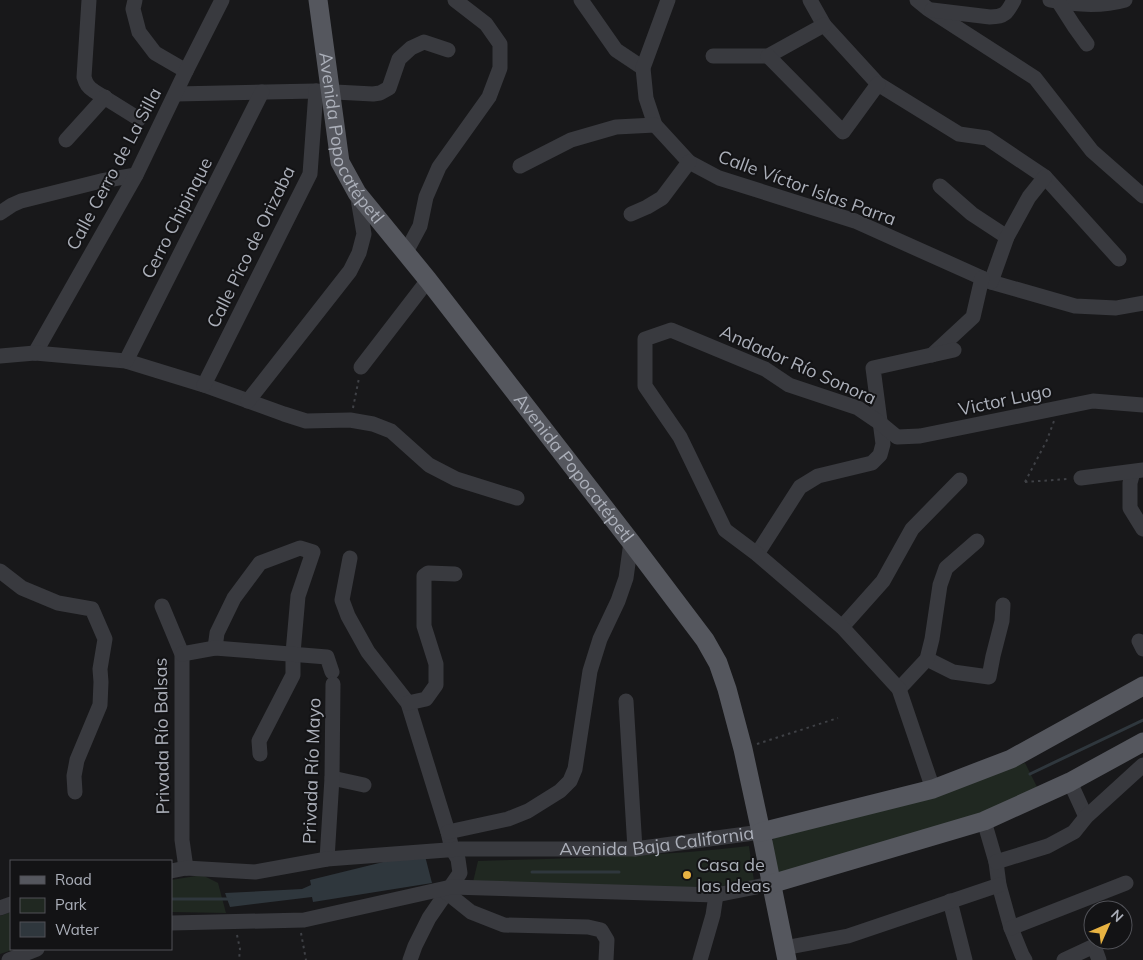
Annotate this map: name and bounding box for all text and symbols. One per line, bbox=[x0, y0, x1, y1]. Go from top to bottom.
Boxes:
street label: Avenida Popocatépetl bbox=[314, 51, 389, 228]
street label: Calle Cerro de La Silla bbox=[61, 84, 166, 254]
street label: Calle Víctor Islas Parra bbox=[715, 145, 899, 230]
street label: Cerro Chipinque bbox=[136, 153, 217, 282]
street label: Calle Pico de Orizaba bbox=[201, 162, 300, 331]
street label: Andador Río Sonora bbox=[716, 320, 880, 409]
street label: Victor Lugo bbox=[956, 378, 1054, 421]
street label: Avenida Popocatépetl bbox=[509, 388, 639, 547]
street label: Privada Río Balsas bbox=[149, 657, 174, 814]
street label: Privada Río Mayo bbox=[297, 697, 326, 845]
street label: Avenida Baja California bbox=[559, 821, 755, 860]
place label: Casa de las Ideas bbox=[697, 853, 771, 897]
legend bbox=[10, 860, 172, 950]
marker: Casa de las Ideas bbox=[681, 869, 693, 881]
text: Road bbox=[55, 870, 92, 889]
text: Park bbox=[55, 895, 87, 914]
north arrow bbox=[1083, 900, 1133, 950]
text: N bbox=[1107, 906, 1127, 926]
text: Water bbox=[55, 920, 99, 939]

